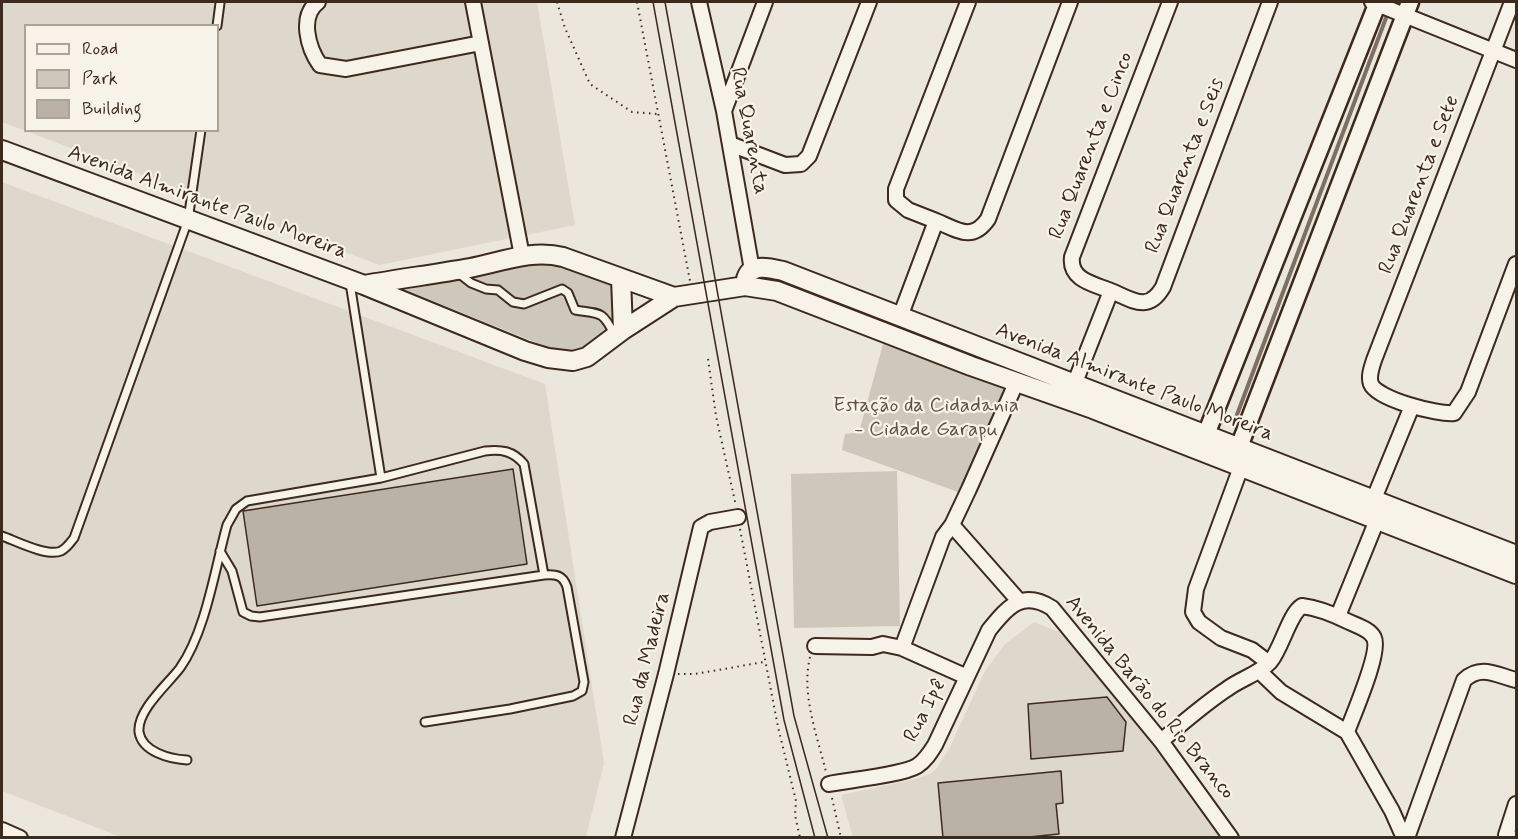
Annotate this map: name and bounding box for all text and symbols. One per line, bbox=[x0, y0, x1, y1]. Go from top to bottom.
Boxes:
legend bbox=[24, 24, 219, 132]
text: Road bbox=[82, 37, 118, 61]
street label: Rua Quarenta e Cinco bbox=[1045, 49, 1139, 243]
street label: Rua Quarenta bbox=[723, 65, 773, 197]
text: Park bbox=[82, 67, 118, 91]
street label: Rua Quarenta e Seis bbox=[1141, 75, 1231, 257]
street label: Rua Quarenta e Sete bbox=[1374, 92, 1466, 278]
text: Building bbox=[82, 97, 142, 121]
street label: Avenida Almirante Paulo Moreira bbox=[64, 141, 350, 265]
street label: Avenida Almirante Paulo Moreira bbox=[992, 318, 1276, 448]
park label: Estação da Cidadania - Cidade Garapu bbox=[833, 394, 1019, 444]
street label: Rua da Madeira bbox=[619, 589, 677, 729]
street label: Avenida Barão do Rio Branco bbox=[1059, 591, 1239, 805]
street label: Rua Ipê bbox=[899, 675, 953, 747]

